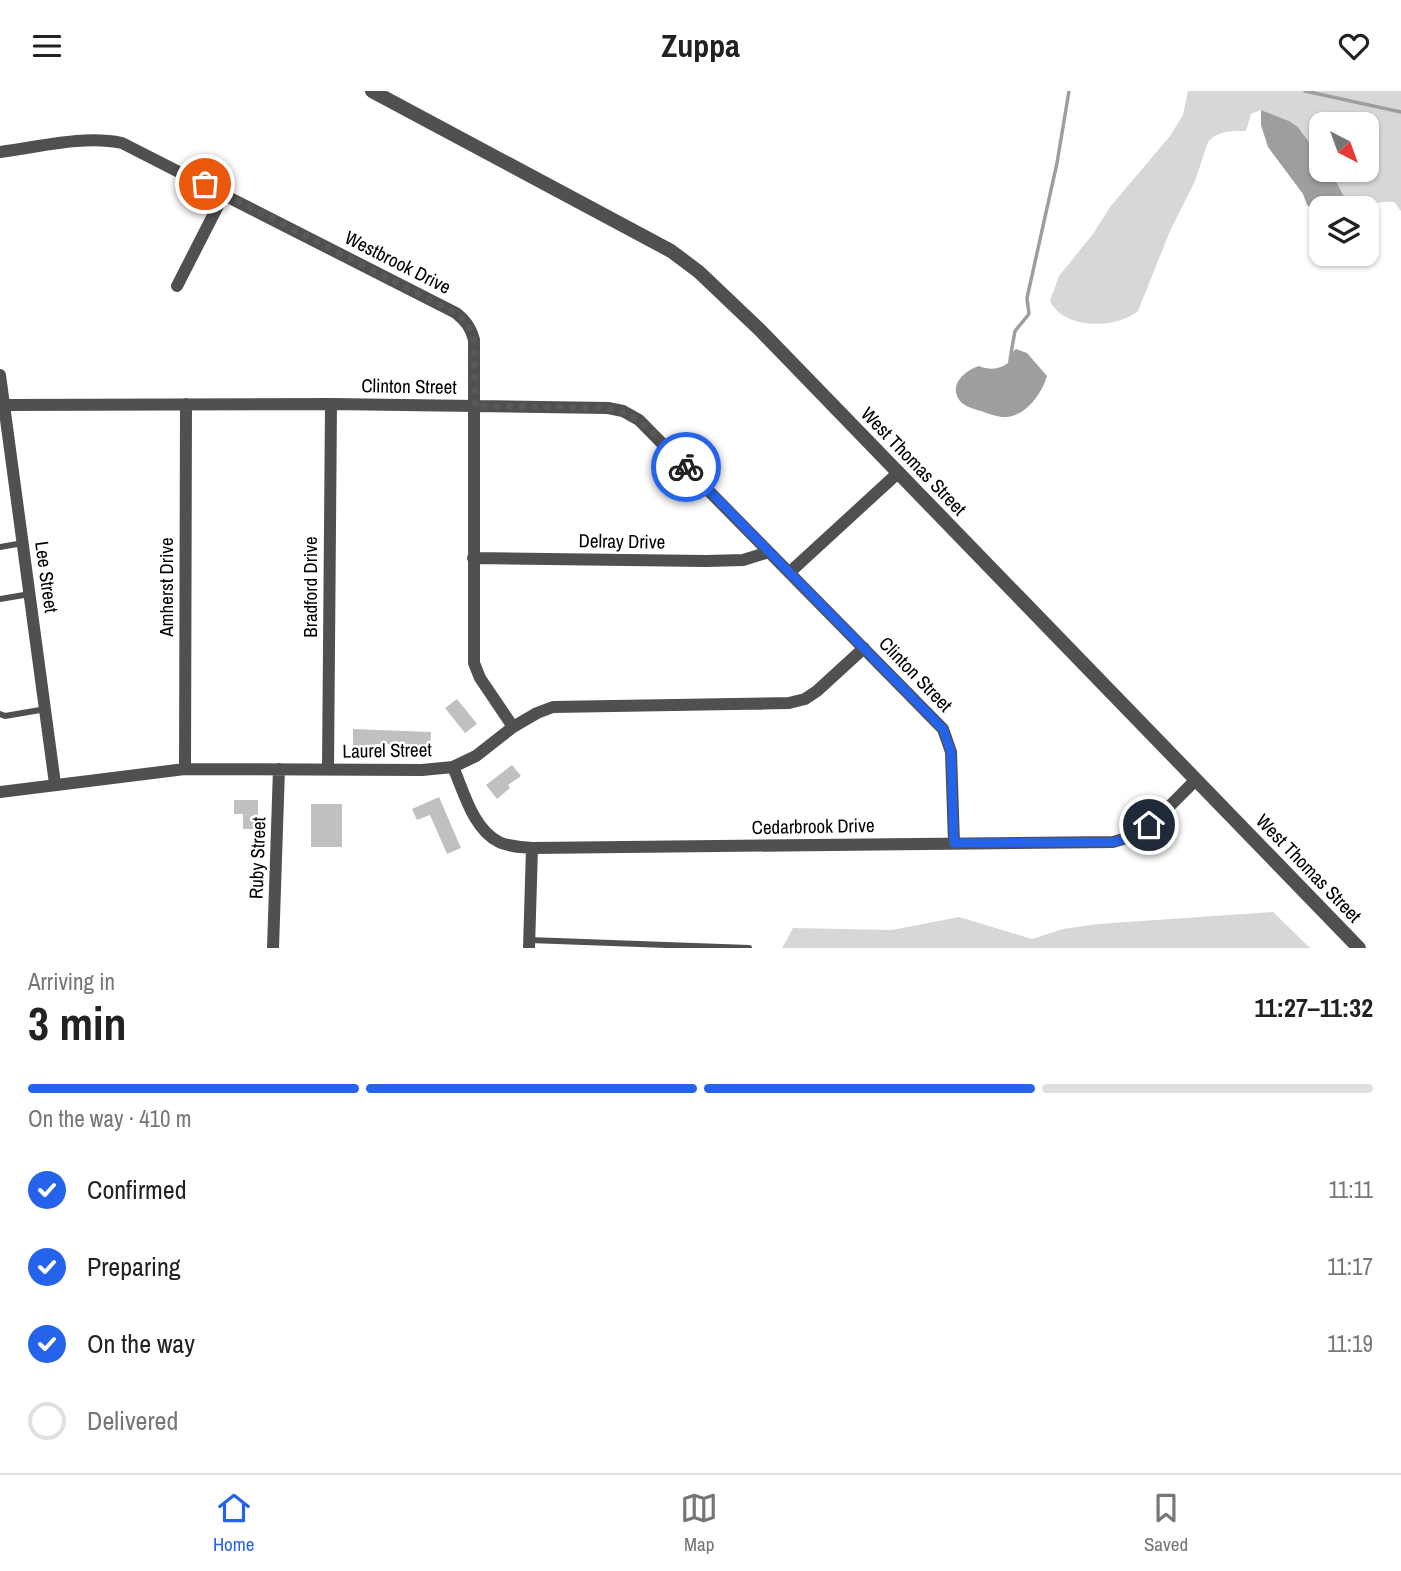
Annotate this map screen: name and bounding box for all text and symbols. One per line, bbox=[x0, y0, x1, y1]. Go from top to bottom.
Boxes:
text: Zuppa bbox=[661, 24, 740, 67]
icon: menu bbox=[28, 27, 66, 65]
icon: heart bbox=[1335, 27, 1373, 65]
north arrow bbox=[1309, 112, 1379, 182]
map controls bbox=[1309, 112, 1379, 266]
pin bbox=[175, 154, 235, 214]
icon: bag bbox=[186, 165, 224, 203]
button: layers bbox=[1309, 196, 1379, 266]
street label: Westbrook Drive bbox=[341, 224, 455, 300]
street label: Clinton Street bbox=[361, 372, 458, 400]
street label: West Thomas Street bbox=[856, 401, 973, 521]
courier bbox=[651, 432, 721, 502]
icon: bike bbox=[667, 448, 705, 486]
street label: Delray Drive bbox=[578, 527, 666, 555]
street label: Bradford Drive bbox=[297, 536, 323, 638]
street label: Amherst Drive bbox=[153, 537, 179, 638]
street label: Lee Street bbox=[29, 540, 65, 615]
street label: Clinton Street bbox=[874, 631, 959, 718]
street label: Laurel Street bbox=[342, 736, 432, 764]
pin bbox=[1119, 795, 1179, 855]
icon: home bbox=[1130, 806, 1168, 844]
street label: West Thomas Street bbox=[1251, 808, 1368, 928]
street label: Cedarbrook Drive bbox=[751, 812, 875, 840]
street label: Ruby Street bbox=[243, 816, 271, 900]
text: Arriving in bbox=[28, 966, 115, 997]
text: 11:27–11:32 bbox=[1254, 990, 1373, 1025]
text: 3 min bbox=[28, 992, 127, 1054]
text: On the way · 410 m bbox=[28, 1103, 192, 1134]
icon: check bbox=[28, 1171, 66, 1209]
text: Confirmed bbox=[87, 1172, 187, 1207]
text: 11:11 bbox=[1329, 1174, 1373, 1205]
icon: check bbox=[28, 1248, 66, 1286]
text: Preparing bbox=[87, 1249, 181, 1284]
text: 11:17 bbox=[1327, 1251, 1373, 1282]
icon: check bbox=[28, 1325, 66, 1363]
text: On the way bbox=[87, 1326, 195, 1361]
text: 11:19 bbox=[1327, 1328, 1373, 1359]
text: Delivered bbox=[87, 1403, 178, 1438]
tab: Home bbox=[213, 1489, 254, 1557]
tab: Map bbox=[680, 1489, 718, 1557]
tab: Saved bbox=[1144, 1489, 1188, 1557]

